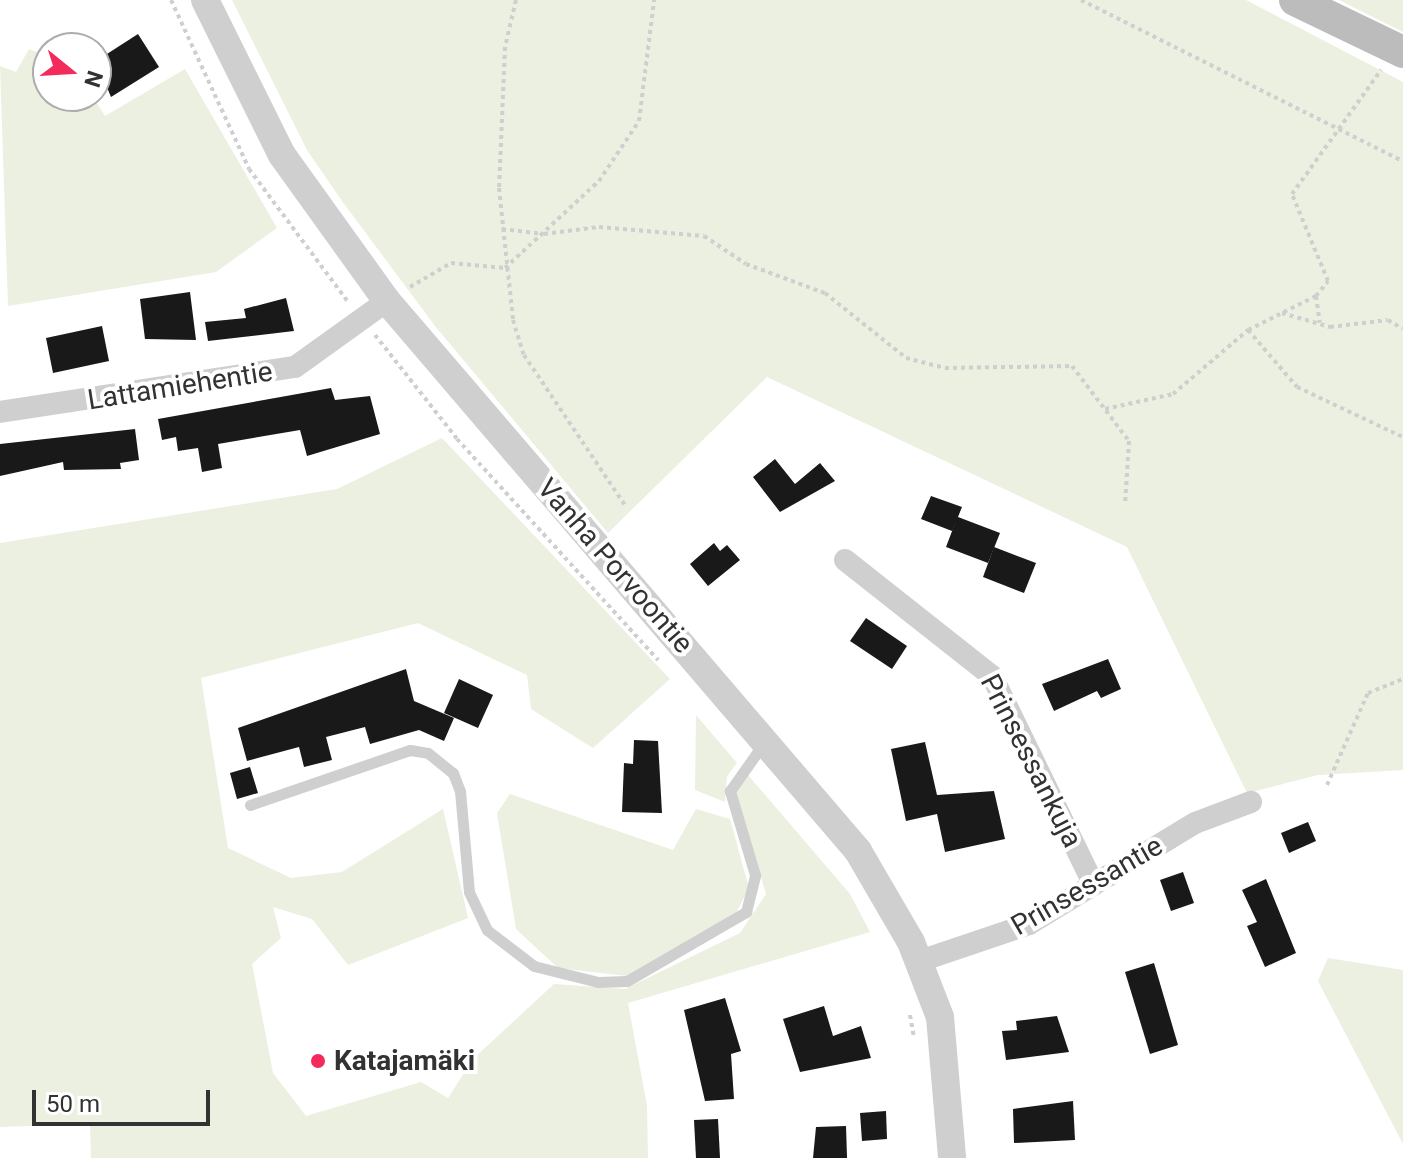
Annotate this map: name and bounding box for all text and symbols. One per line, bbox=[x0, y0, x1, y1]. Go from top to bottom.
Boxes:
north arrow bbox=[32, 32, 112, 112]
text: N bbox=[79, 68, 108, 90]
street label: Lattamiehentie bbox=[85, 355, 275, 417]
street label: Vanha Porvoontie bbox=[530, 472, 700, 660]
street label: Prinsessankuja bbox=[973, 669, 1089, 853]
street label: Prinsessantie bbox=[1005, 829, 1169, 943]
place label: Katajamäki bbox=[334, 1044, 475, 1078]
marker: Katajamäki bbox=[309, 1052, 327, 1070]
scale bar bbox=[36, 1074, 214, 1124]
text: 50 m bbox=[46, 1090, 100, 1118]

